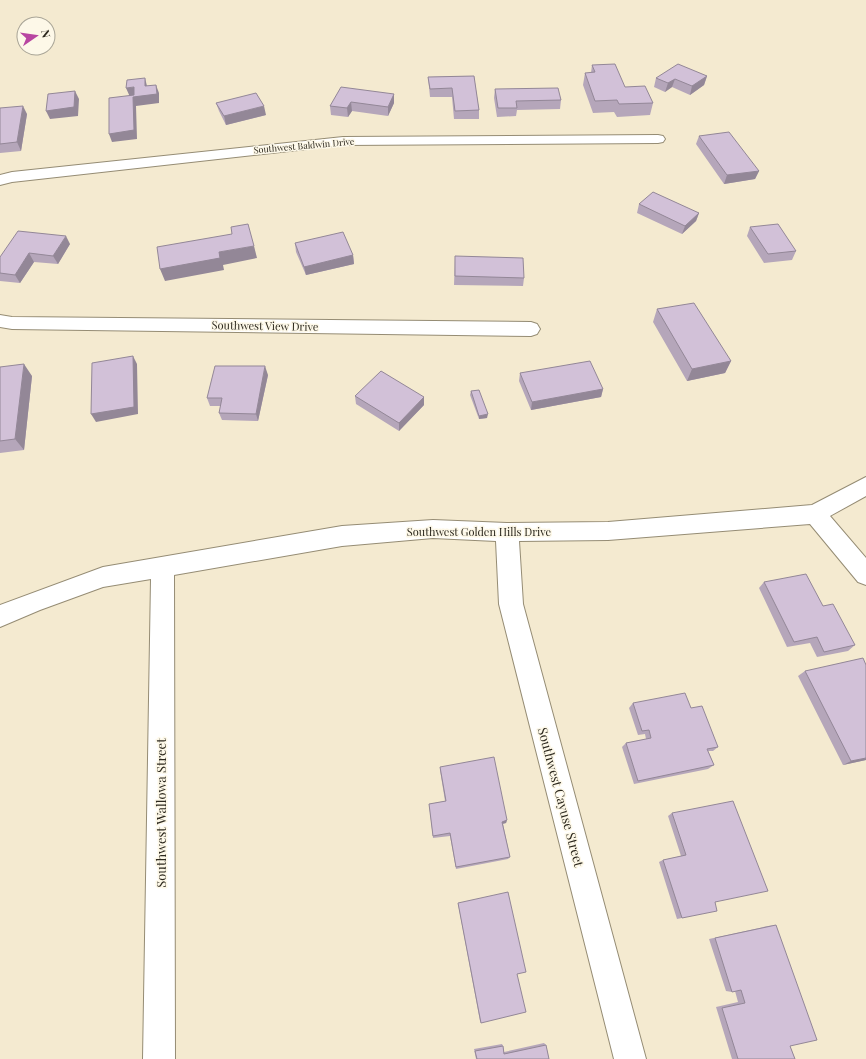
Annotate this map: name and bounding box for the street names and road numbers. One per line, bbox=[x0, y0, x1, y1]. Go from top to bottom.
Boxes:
street label: Southwest Baldwin Drive bbox=[253, 135, 355, 155]
street label: Southwest View Drive bbox=[212, 317, 319, 334]
street label: Southwest Golden Hills Drive bbox=[407, 524, 552, 539]
street label: Southwest Cayuse Street bbox=[535, 725, 588, 869]
street label: Southwest Wallowa Street bbox=[152, 738, 169, 888]

